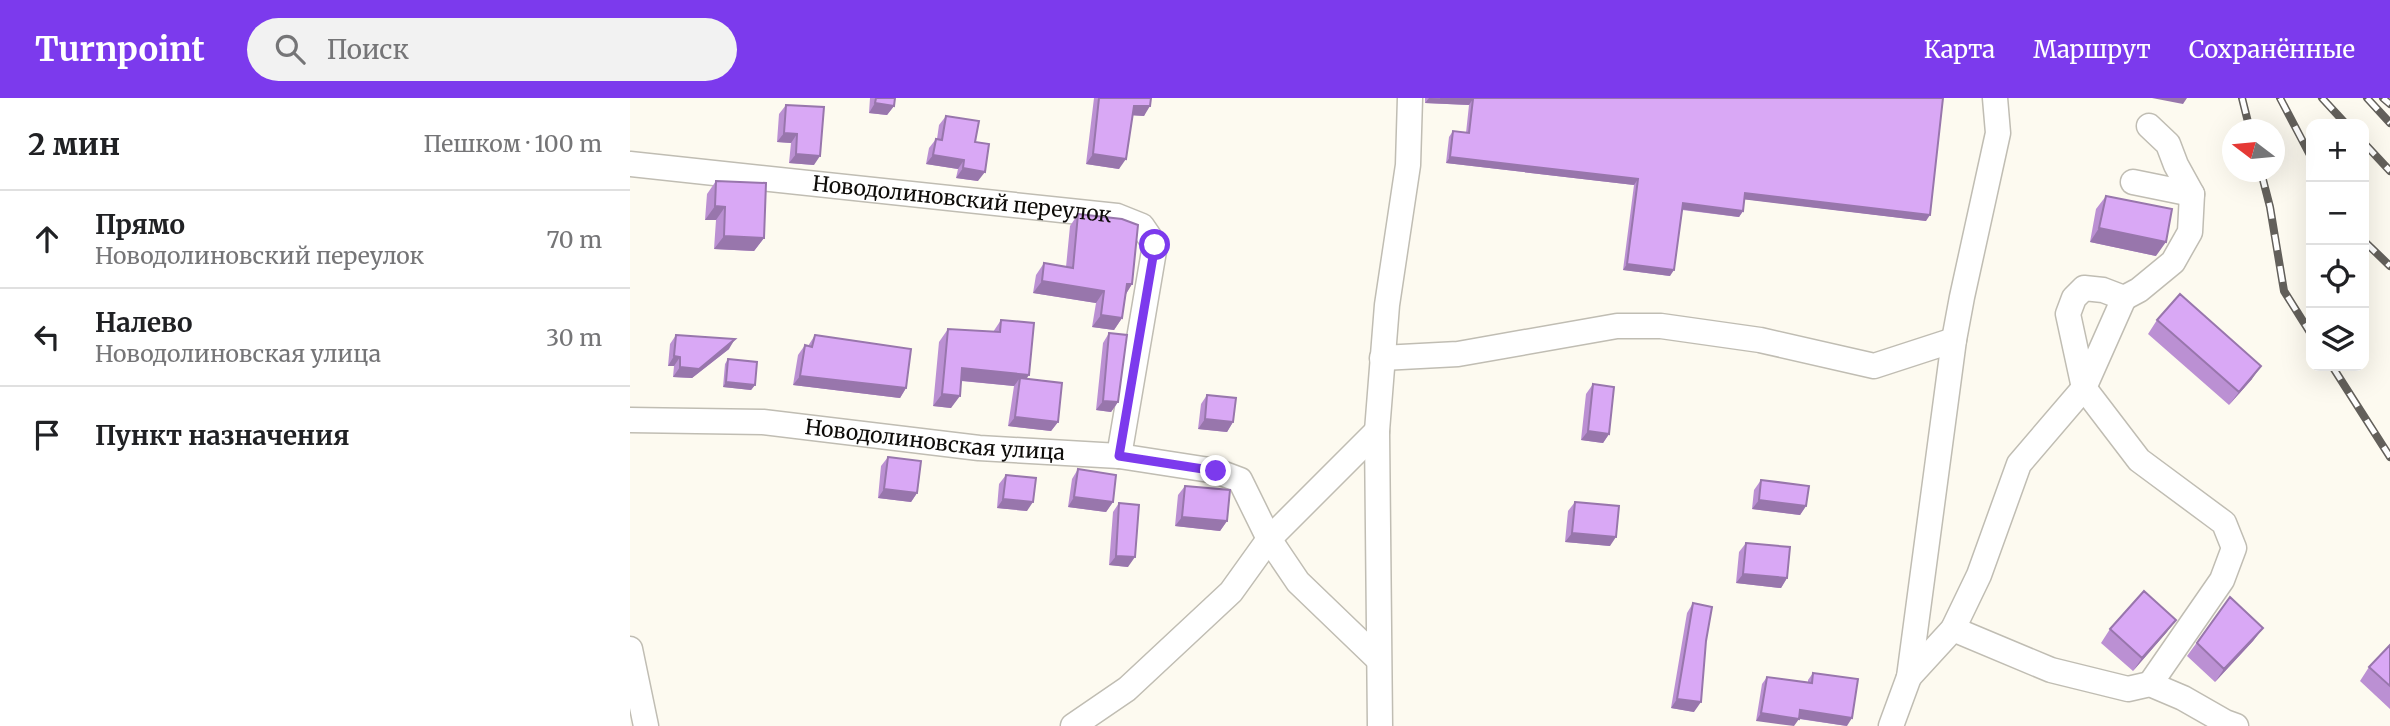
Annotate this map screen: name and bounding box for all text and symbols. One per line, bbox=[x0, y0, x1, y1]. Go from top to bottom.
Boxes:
search box bbox=[247, 18, 737, 81]
text: Turnpoint bbox=[35, 29, 205, 70]
icon: search bbox=[271, 30, 309, 68]
text: Поиск bbox=[327, 33, 409, 66]
text: Карта bbox=[1924, 34, 1995, 65]
text: Маршрут bbox=[2033, 34, 2151, 65]
text: Сохранённые bbox=[2189, 34, 2355, 65]
north arrow bbox=[2222, 119, 2285, 182]
map controls bbox=[2306, 119, 2369, 371]
button: + bbox=[2306, 119, 2369, 182]
text: 2 мин bbox=[28, 125, 120, 163]
text: Пешком · 100 m bbox=[423, 129, 602, 158]
street label: Новодолиновский переулок bbox=[811, 170, 1113, 228]
button: − bbox=[2306, 182, 2369, 245]
text: Прямо bbox=[95, 208, 185, 241]
icon: ahead bbox=[28, 220, 66, 258]
text: 70 m bbox=[546, 225, 602, 254]
route start bbox=[1139, 229, 1170, 260]
text: Новодолиновский переулок bbox=[95, 241, 424, 270]
button: locate bbox=[2306, 245, 2369, 308]
text: Налево bbox=[95, 306, 193, 339]
button: layers bbox=[2306, 308, 2369, 371]
icon: left bbox=[28, 318, 66, 356]
text: 30 m bbox=[546, 323, 602, 352]
text: Новодолиновская улица bbox=[95, 339, 381, 368]
street label: Новодолиновская улица bbox=[803, 413, 1066, 466]
icon: arrive bbox=[28, 416, 66, 454]
text: Пункт назначения bbox=[95, 419, 349, 452]
route end bbox=[1200, 455, 1231, 486]

